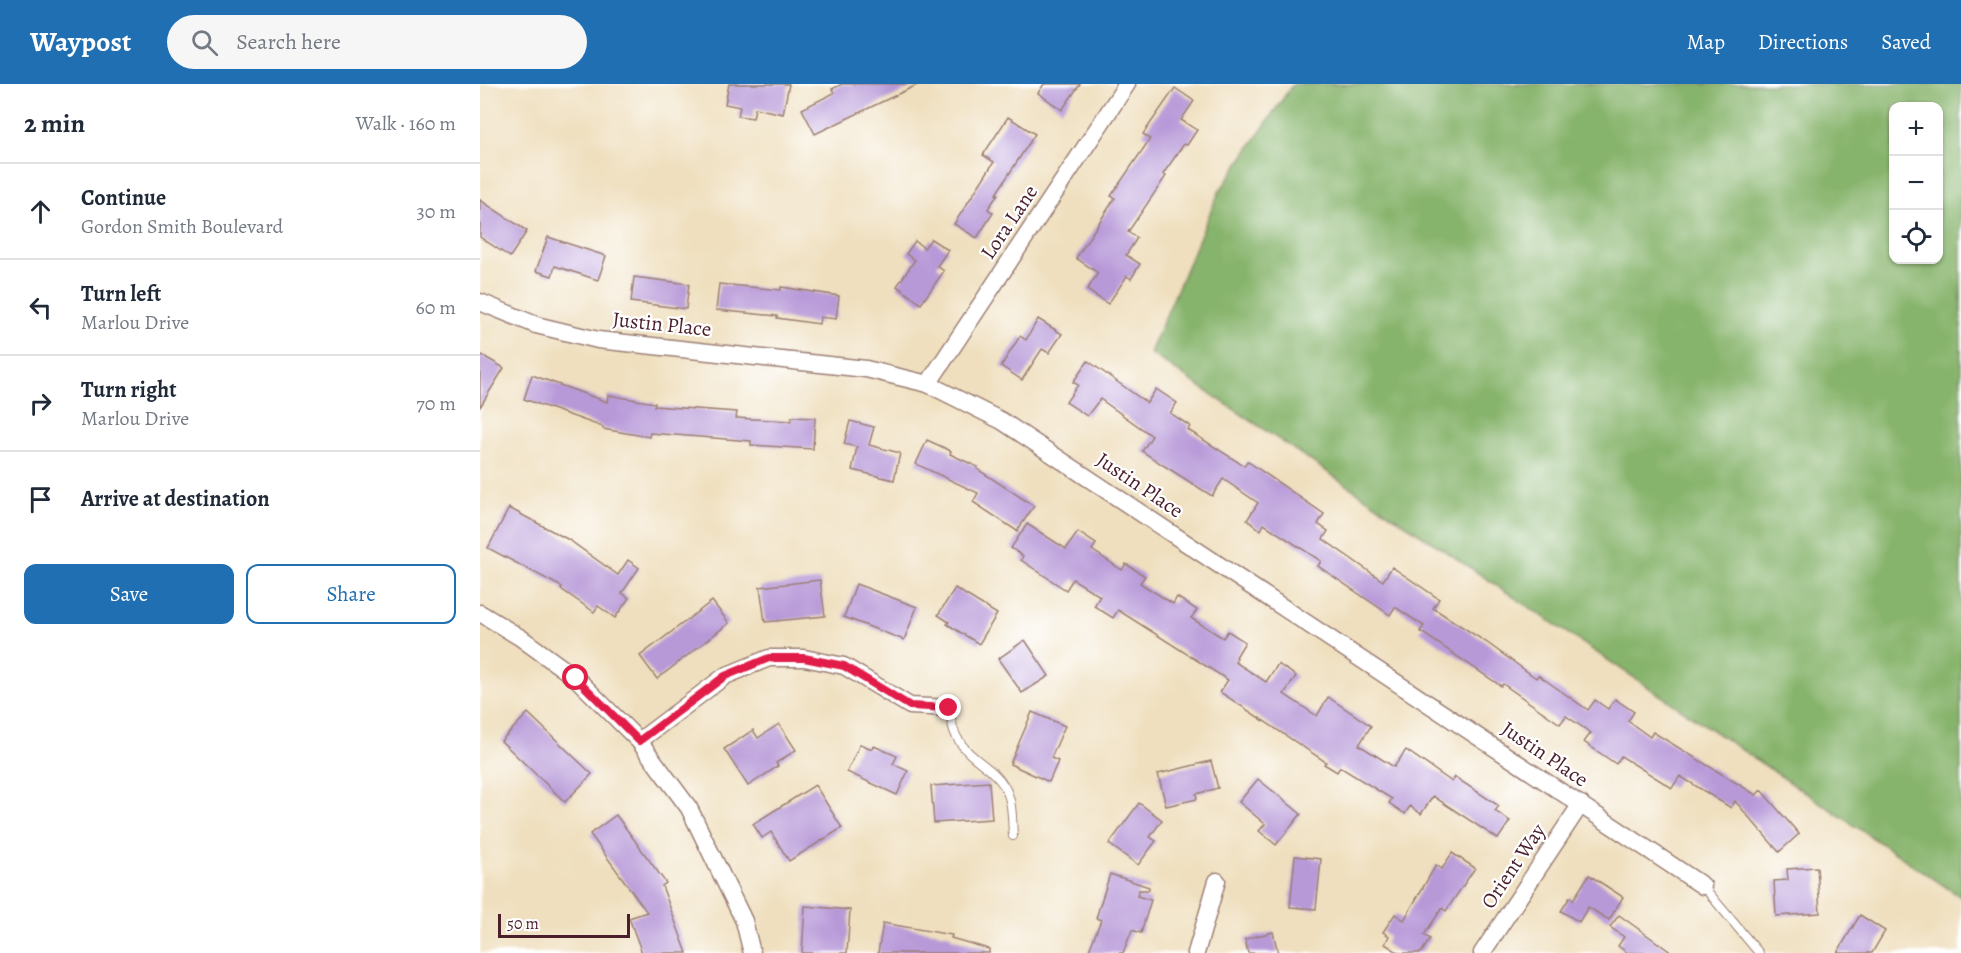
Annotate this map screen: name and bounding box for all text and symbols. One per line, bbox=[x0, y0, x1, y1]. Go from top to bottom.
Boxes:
search box bbox=[167, 15, 587, 69]
text: Waypost bbox=[30, 23, 131, 61]
icon: search bbox=[188, 26, 221, 59]
text: Search here bbox=[236, 27, 341, 57]
text: Map bbox=[1687, 28, 1725, 56]
text: Directions bbox=[1758, 28, 1848, 56]
text: Saved bbox=[1881, 28, 1931, 56]
map controls bbox=[1889, 102, 1943, 264]
button: + bbox=[1889, 102, 1943, 156]
text: 2 min bbox=[24, 106, 85, 141]
text: Walk · 160 m bbox=[356, 110, 456, 137]
button: − bbox=[1889, 156, 1943, 210]
street label: Lora Lane bbox=[974, 179, 1044, 265]
text: Continue bbox=[81, 183, 166, 213]
icon: ahead bbox=[24, 195, 57, 228]
text: 30 m bbox=[416, 198, 456, 225]
button: locate bbox=[1889, 210, 1943, 264]
text: Gordon Smith Boulevard bbox=[81, 213, 283, 240]
text: Turn left bbox=[81, 279, 161, 309]
icon: left bbox=[24, 291, 57, 324]
text: 60 m bbox=[416, 294, 456, 321]
street label: Justin Place bbox=[611, 305, 713, 343]
text: Marlou Drive bbox=[81, 309, 189, 336]
text: Turn right bbox=[81, 375, 177, 405]
icon: right bbox=[24, 387, 57, 420]
text: 70 m bbox=[416, 390, 456, 417]
text: Marlou Drive bbox=[81, 405, 189, 432]
street label: Justin Place bbox=[1091, 446, 1189, 524]
icon: arrive bbox=[24, 483, 57, 516]
text: Arrive at destination bbox=[81, 484, 270, 514]
button: Save bbox=[24, 564, 234, 624]
button: Share bbox=[246, 564, 456, 624]
route start bbox=[562, 664, 588, 690]
route end bbox=[935, 694, 961, 720]
street label: Justin Place bbox=[1496, 715, 1594, 793]
street label: Orient Way bbox=[1474, 817, 1552, 914]
scale bar bbox=[498, 911, 630, 938]
text: 50 m bbox=[507, 913, 539, 935]

